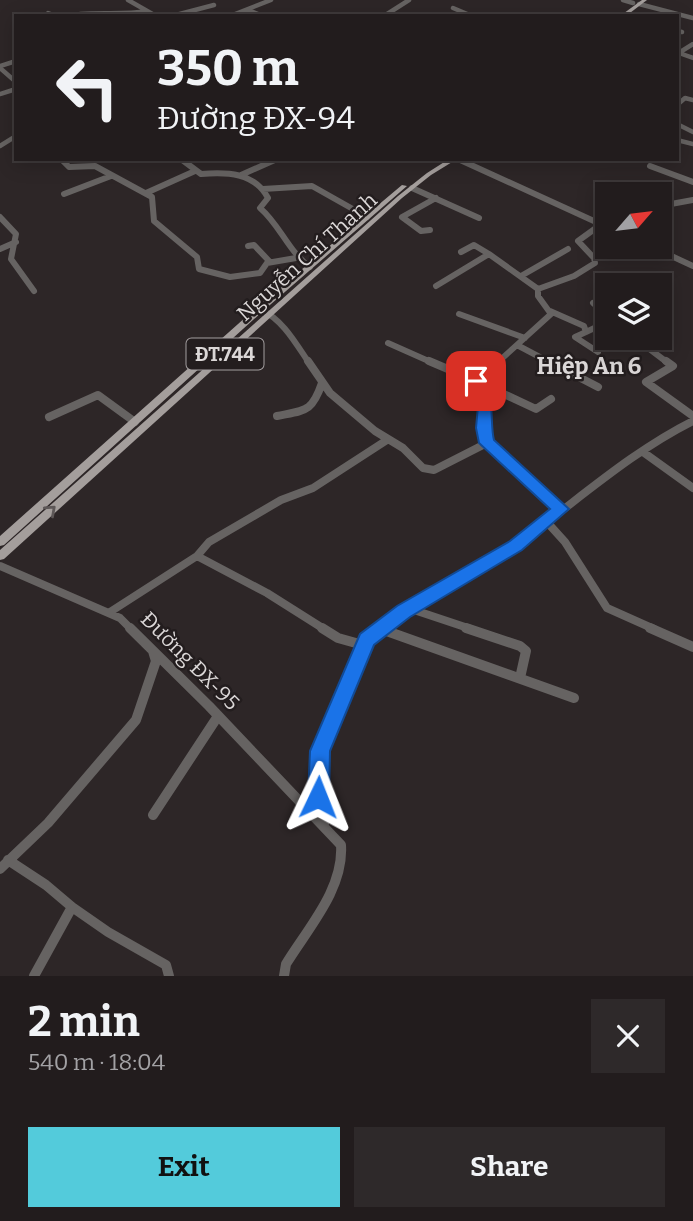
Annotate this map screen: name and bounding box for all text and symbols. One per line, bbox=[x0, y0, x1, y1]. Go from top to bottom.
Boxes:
text: 350 m bbox=[157, 39, 299, 98]
icon: left bbox=[42, 42, 133, 133]
text: Đường ĐX-94 bbox=[157, 99, 355, 137]
north arrow bbox=[595, 182, 672, 259]
map controls bbox=[595, 182, 672, 350]
street label: Nguyễn Chí Thanh bbox=[232, 187, 382, 327]
button: layers bbox=[595, 273, 672, 350]
road number: ĐT.744 bbox=[187, 338, 264, 370]
pin bbox=[446, 351, 506, 411]
district label: Hiệp An 6 bbox=[537, 352, 641, 380]
icon: arrive bbox=[457, 362, 495, 400]
one-way arrow bbox=[43, 506, 56, 518]
street label: Đường ĐX-95 bbox=[135, 606, 245, 716]
position arrow bbox=[281, 760, 355, 834]
text: 2 min bbox=[28, 997, 140, 1047]
button: close bbox=[591, 999, 665, 1073]
text: 540 m · 18:04 bbox=[28, 1048, 165, 1076]
button: Exit bbox=[28, 1127, 340, 1207]
button: Share bbox=[354, 1127, 665, 1207]

